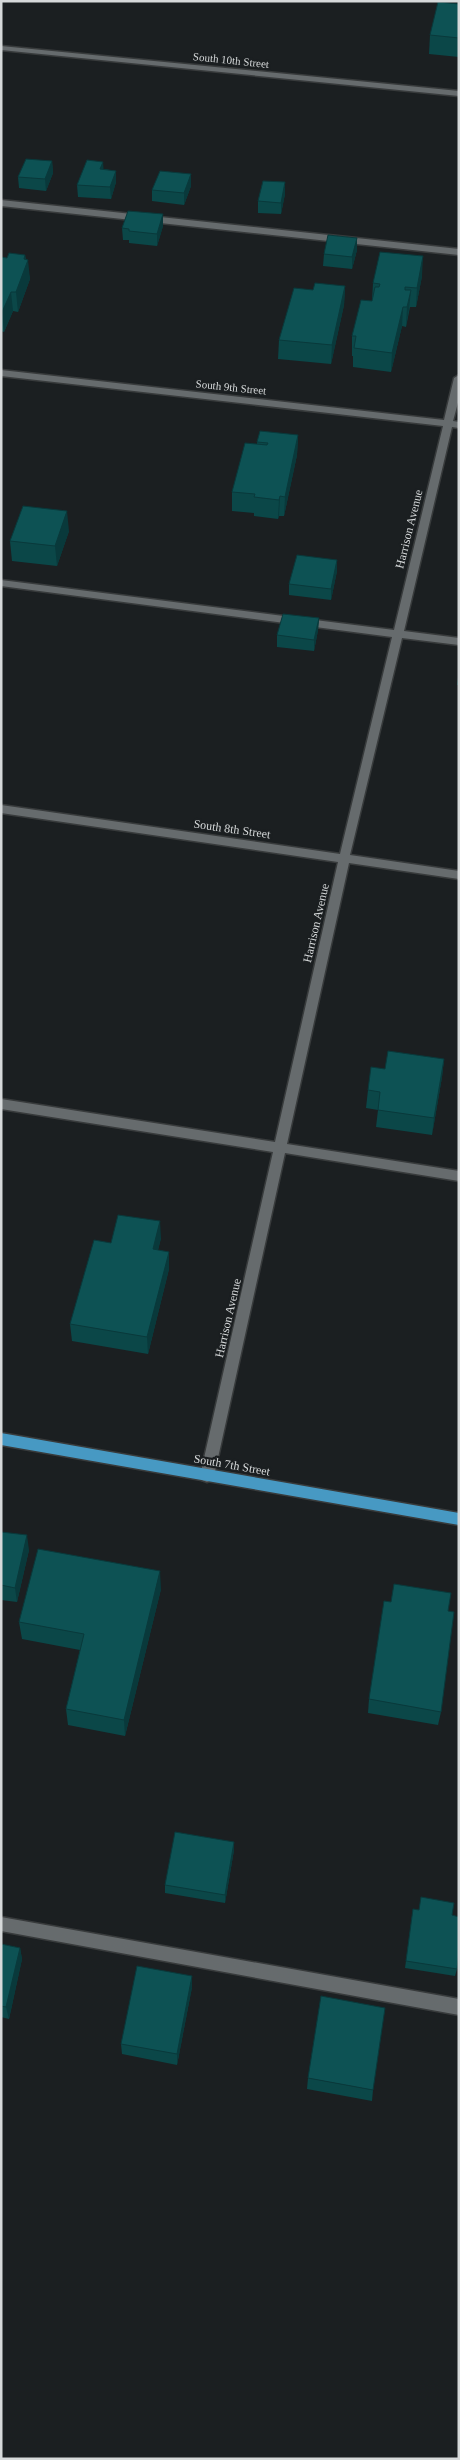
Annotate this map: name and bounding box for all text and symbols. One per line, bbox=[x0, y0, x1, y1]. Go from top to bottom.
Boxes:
street label: South 10th Street bbox=[192, 50, 270, 70]
street label: South 9th Street bbox=[195, 377, 267, 397]
street label: Harrison Avenue bbox=[392, 488, 426, 570]
street label: South 8th Street bbox=[193, 817, 272, 841]
street label: Harrison Avenue bbox=[300, 882, 332, 964]
street label: Harrison Avenue bbox=[212, 1277, 244, 1359]
street label: South 7th Street bbox=[193, 1451, 272, 1479]

